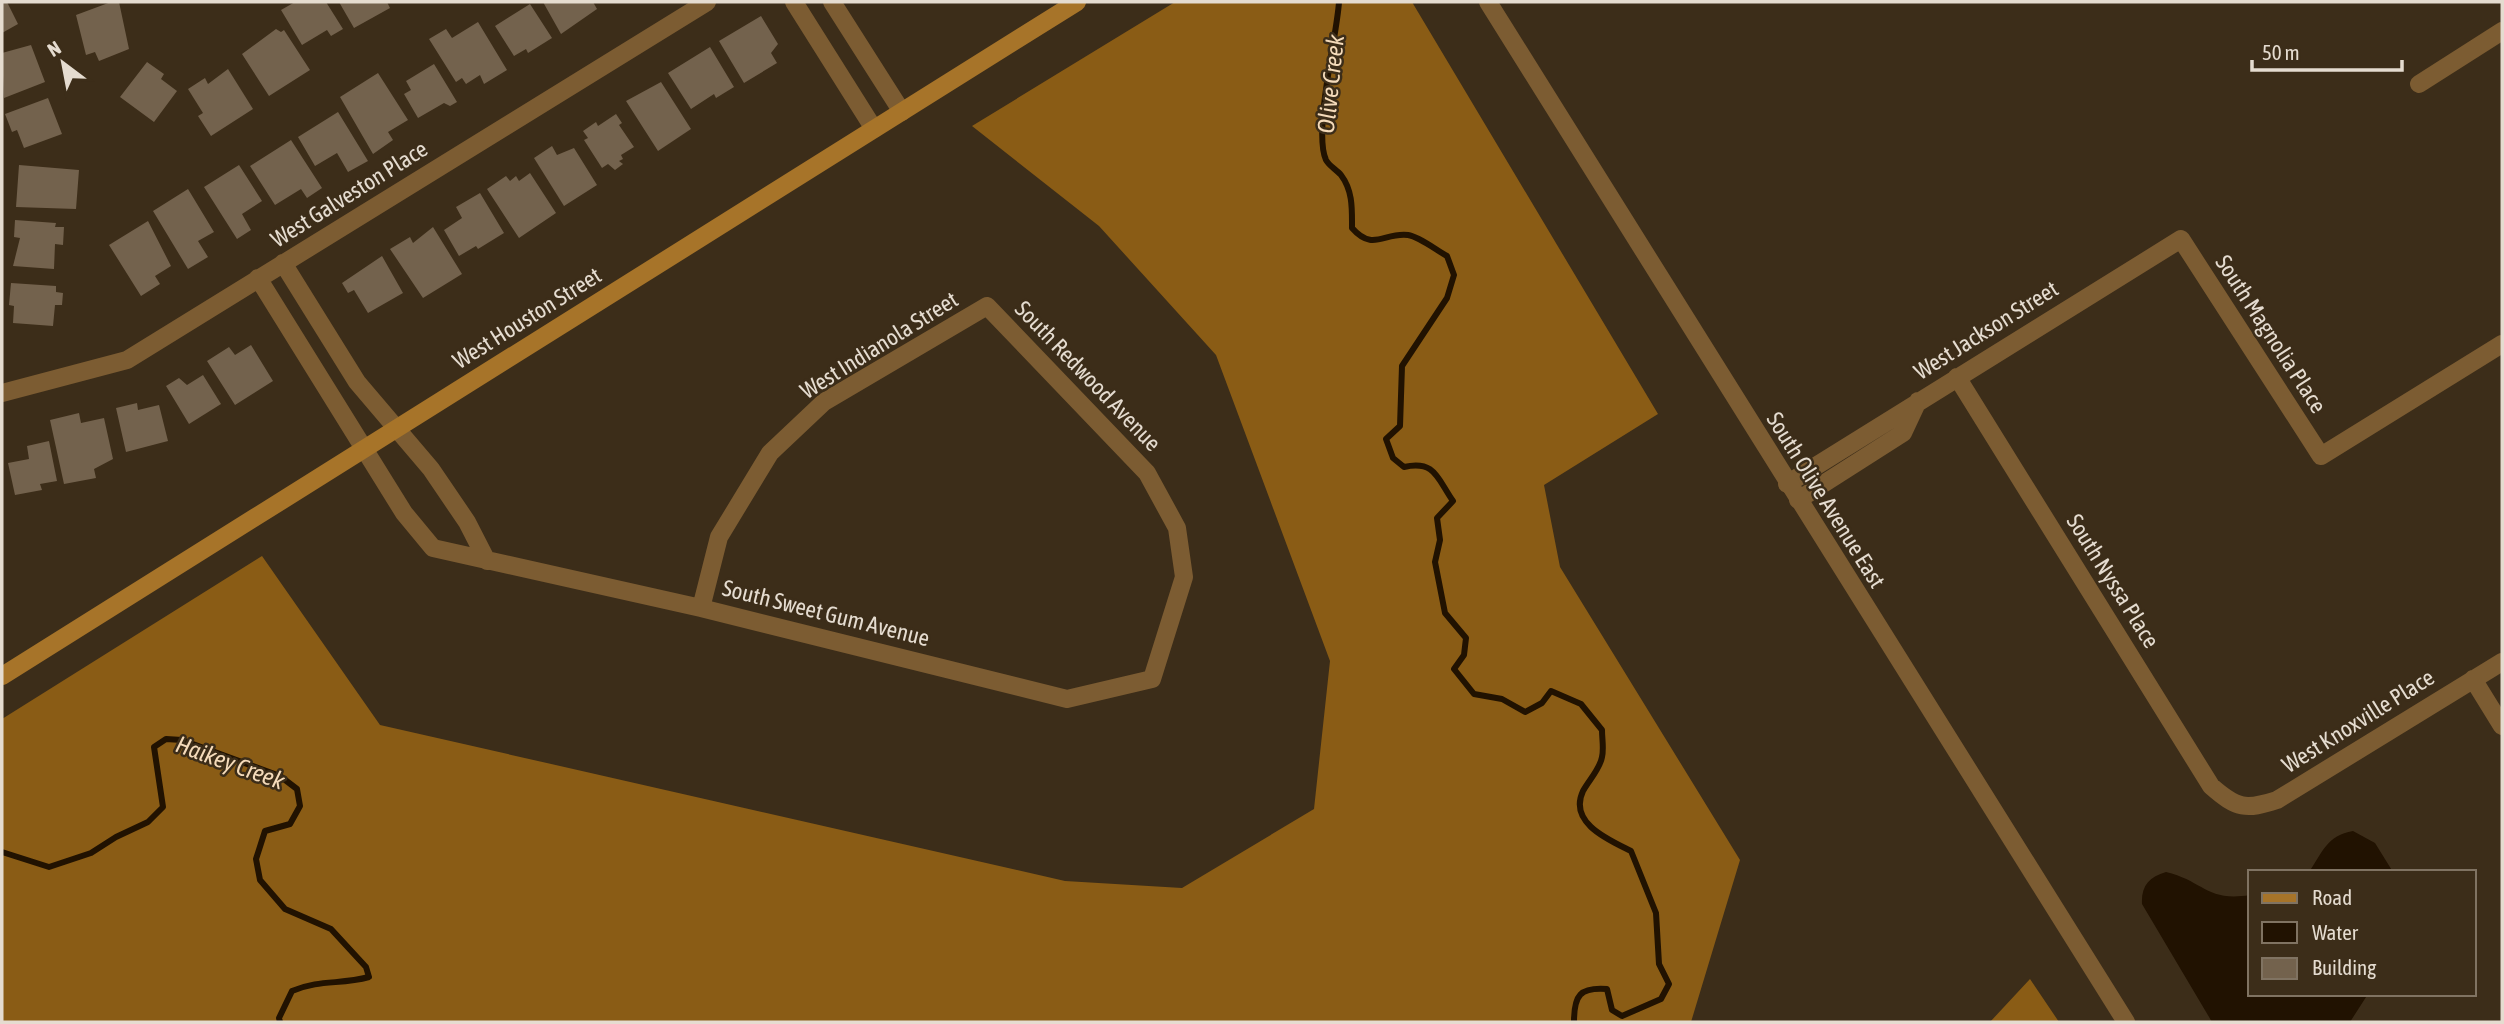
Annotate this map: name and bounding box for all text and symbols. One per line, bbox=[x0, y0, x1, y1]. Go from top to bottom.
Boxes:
north arrow bbox=[28, 28, 98, 98]
scale bar bbox=[2252, 28, 2402, 72]
water label: Olive Creek bbox=[1312, 33, 1349, 134]
text: N bbox=[43, 36, 65, 61]
text: 50 m bbox=[2262, 40, 2300, 64]
street label: West Galveston Place bbox=[266, 135, 432, 253]
street label: South Magnolia Place bbox=[2210, 250, 2332, 418]
street label: West Houston Street bbox=[448, 262, 606, 374]
street label: West Jackson Street bbox=[1909, 275, 2063, 385]
street label: West Indianola Street bbox=[796, 286, 962, 404]
street label: South Redwood Avenue bbox=[1010, 296, 1166, 456]
street label: South Olive Avenue East bbox=[1761, 407, 1891, 593]
street label: South Nyssa Place bbox=[2062, 509, 2164, 653]
street label: South Sweet Gum Avenue bbox=[720, 575, 932, 651]
street label: West Knoxville Place bbox=[2277, 664, 2439, 778]
water label: Haikey Creek bbox=[172, 730, 289, 795]
legend bbox=[2248, 870, 2476, 996]
text: Road bbox=[2312, 885, 2352, 909]
text: Water bbox=[2312, 920, 2359, 944]
text: Building bbox=[2312, 955, 2376, 979]

